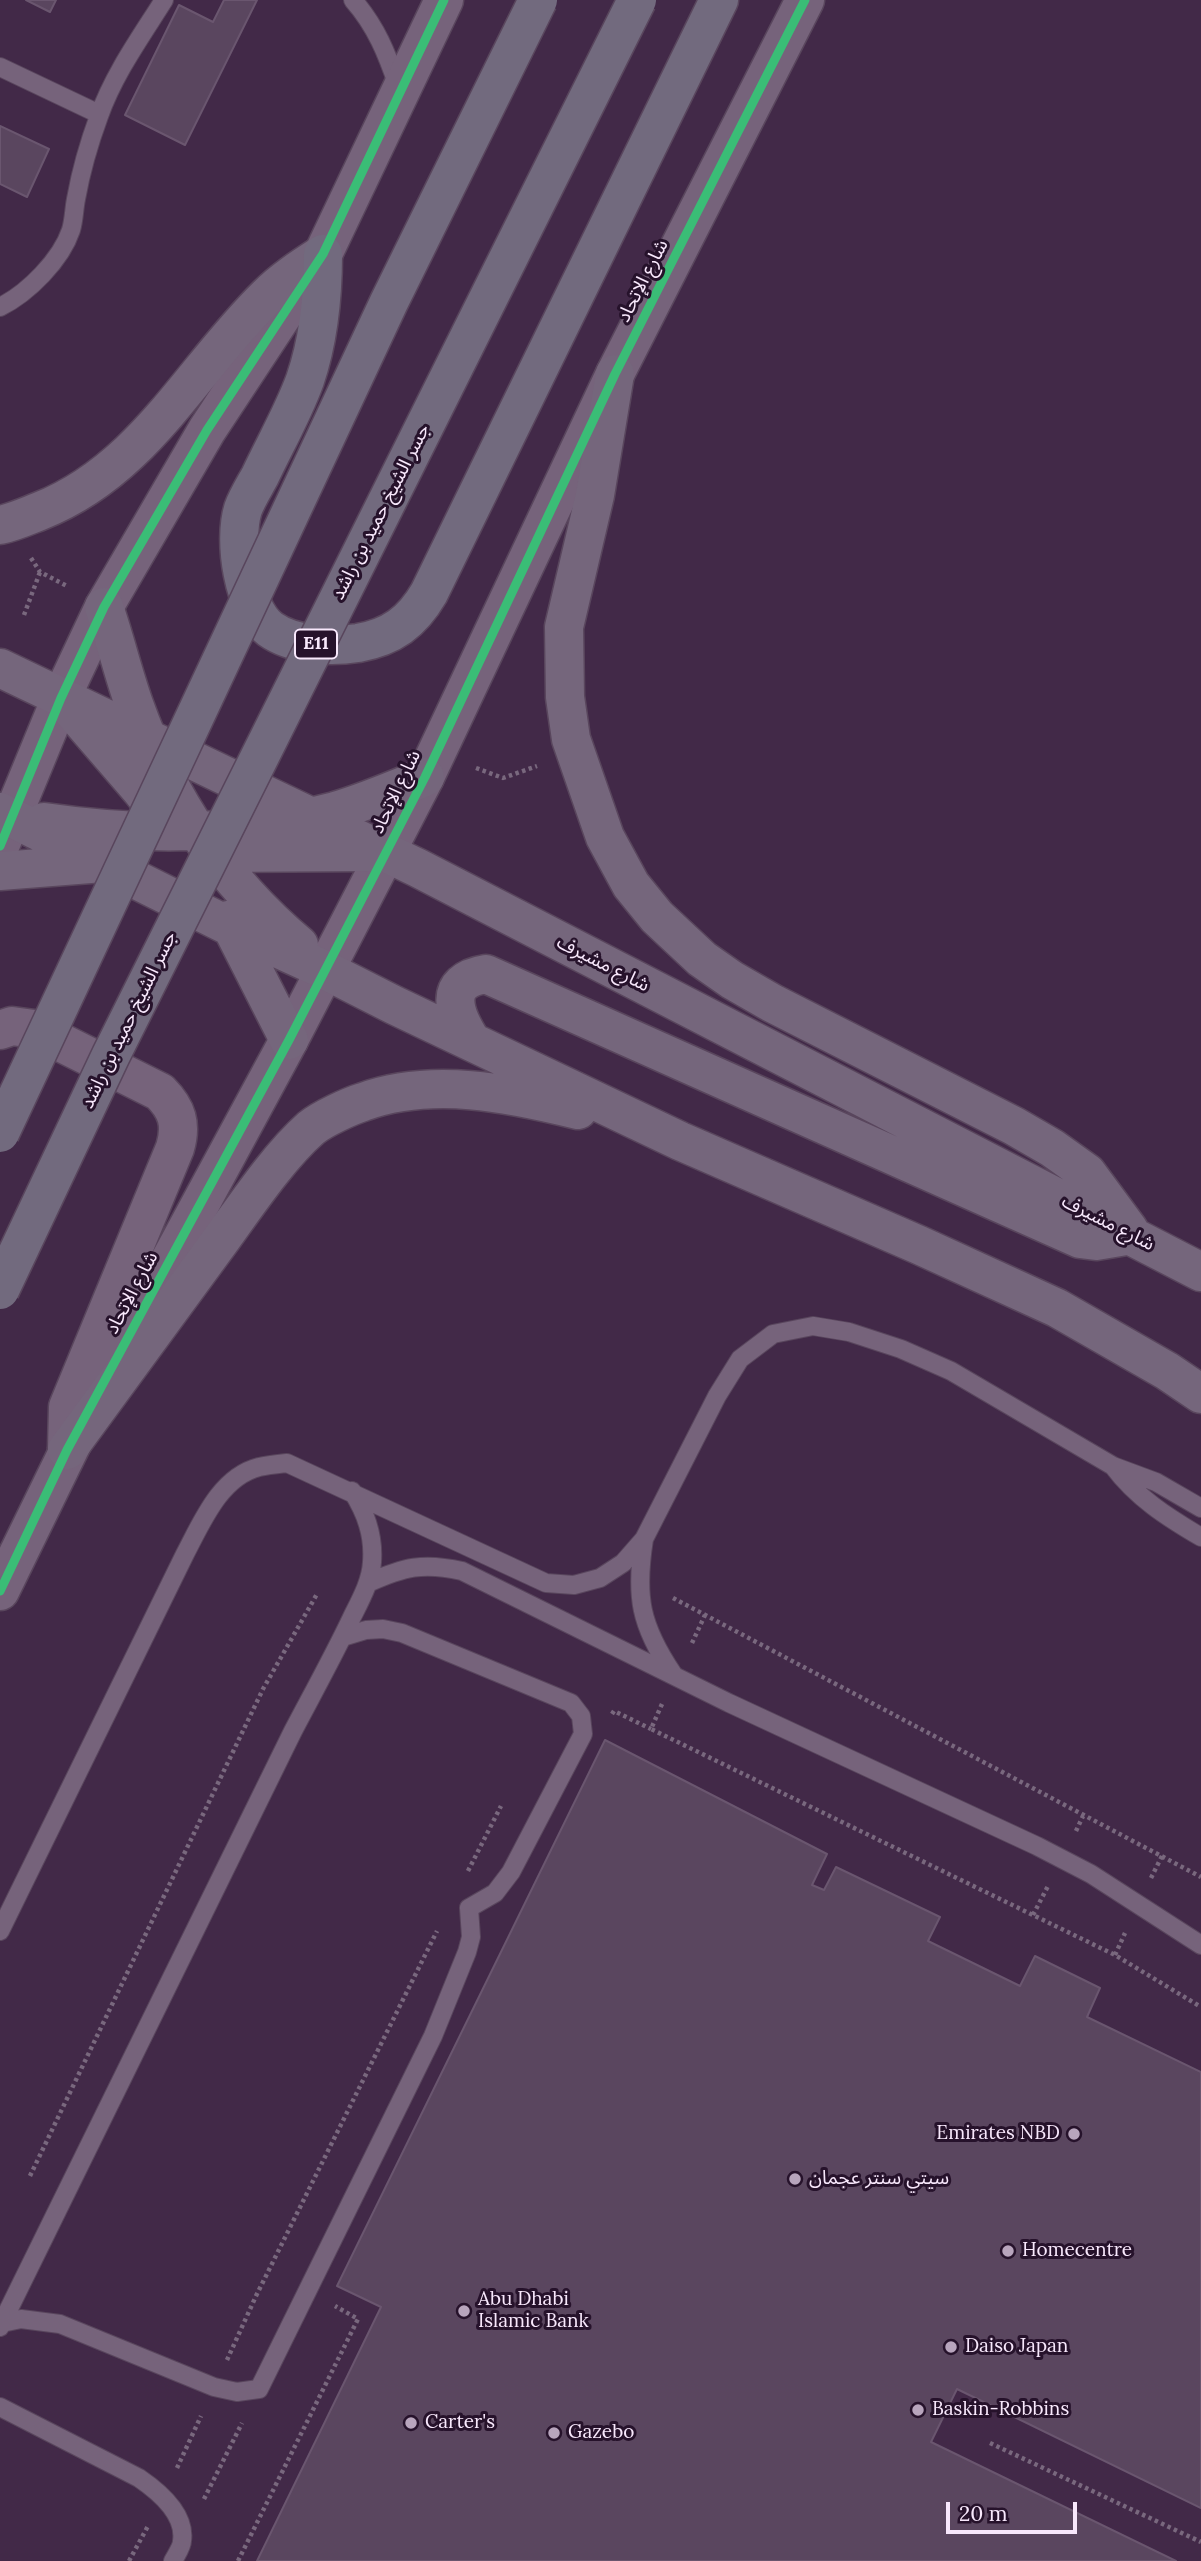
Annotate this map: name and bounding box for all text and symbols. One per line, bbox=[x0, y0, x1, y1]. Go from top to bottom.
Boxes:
street label: شارع الإتحاد bbox=[612, 236, 674, 326]
street label: جسر الشيخ حميد بن راشد bbox=[327, 420, 435, 604]
road number: E11 bbox=[295, 630, 337, 658]
street label: شارع الإتحاد bbox=[366, 747, 426, 837]
street label: جسر الشيخ حميد بن راشد bbox=[76, 928, 182, 1112]
street label: شارع مشيرف bbox=[553, 931, 653, 997]
street label: شارع مشيرف bbox=[1058, 1190, 1158, 1256]
street label: شارع الإتحاد bbox=[101, 1248, 163, 1338]
place label: Emirates NBD bbox=[936, 2123, 1060, 2145]
marker: Emirates NBD bbox=[1066, 2126, 1082, 2142]
place label: سيتي سنتر عجمان bbox=[809, 2168, 949, 2190]
marker: سيتي سنتر عجمان bbox=[787, 2171, 803, 2187]
place label: Homecentre bbox=[1022, 2240, 1132, 2262]
marker: Homecentre bbox=[1000, 2243, 1016, 2259]
place label: Abu Dhabi Islamic Bank bbox=[478, 2289, 589, 2333]
marker: Abu Dhabi Islamic Bank bbox=[456, 2303, 472, 2319]
place label: Daiso Japan bbox=[965, 2336, 1068, 2358]
marker: Daiso Japan bbox=[943, 2339, 959, 2355]
place label: Baskin-Robbins bbox=[932, 2399, 1069, 2421]
marker: Baskin-Robbins bbox=[910, 2402, 926, 2418]
place label: Carter's bbox=[425, 2412, 495, 2434]
marker: Carter's bbox=[403, 2415, 419, 2431]
place label: Gazebo bbox=[568, 2422, 634, 2444]
marker: Gazebo bbox=[546, 2425, 562, 2441]
scale bar bbox=[949, 2488, 1080, 2532]
text: 20 m bbox=[959, 2500, 1008, 2527]

